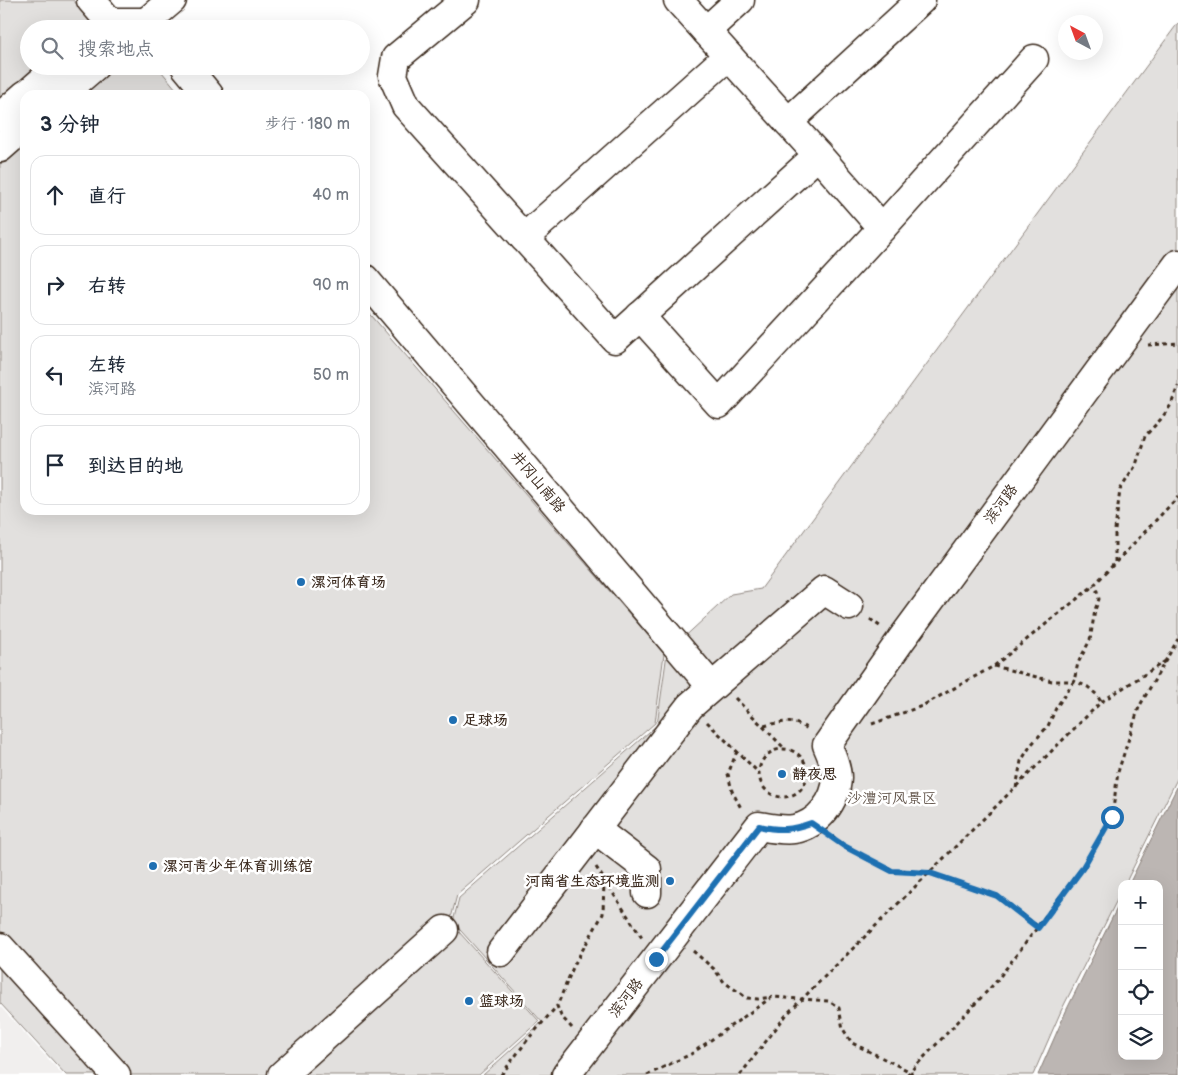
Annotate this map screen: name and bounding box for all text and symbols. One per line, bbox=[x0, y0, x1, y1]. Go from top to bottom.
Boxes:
north arrow bbox=[1058, 15, 1103, 60]
search box bbox=[20, 20, 370, 75]
icon: search bbox=[38, 34, 66, 62]
text: 搜索地点 bbox=[78, 38, 154, 61]
text: 3 分钟 bbox=[40, 112, 100, 137]
text: 步行 · 180 m bbox=[265, 115, 350, 134]
icon: ahead bbox=[41, 181, 69, 209]
text: 直行 bbox=[88, 185, 126, 208]
text: 40 m bbox=[312, 186, 349, 205]
icon: right bbox=[41, 271, 69, 299]
text: 右转 bbox=[88, 275, 126, 298]
text: 90 m bbox=[313, 276, 349, 295]
text: 左转 bbox=[88, 354, 126, 377]
icon: left bbox=[41, 361, 69, 389]
text: 50 m bbox=[313, 366, 349, 385]
text: 滨河路 bbox=[88, 380, 136, 399]
street label: 井冈山南路 bbox=[507, 447, 569, 517]
icon: arrive bbox=[41, 451, 69, 479]
text: 到达目的地 bbox=[88, 455, 183, 478]
street label: 滨河路 bbox=[980, 480, 1022, 528]
place label: 漯河体育场 bbox=[311, 573, 386, 592]
marker: 漯河体育场 bbox=[295, 576, 307, 588]
place label: 足球场 bbox=[463, 711, 508, 730]
marker: 足球场 bbox=[447, 714, 459, 726]
place label: 静夜思 bbox=[792, 765, 837, 784]
marker: 静夜思 bbox=[776, 768, 788, 780]
park label: 沙澧河风景区 bbox=[847, 789, 937, 808]
route start bbox=[1101, 806, 1124, 829]
place label: 漯河青少年体育训练馆 bbox=[163, 857, 313, 876]
marker: 漯河青少年体育训练馆 bbox=[147, 860, 159, 872]
place label: 河南省生态环境监测 bbox=[525, 872, 660, 891]
marker: 河南省生态环境监测 bbox=[664, 875, 676, 887]
map controls bbox=[1118, 880, 1163, 1060]
button: + bbox=[1118, 880, 1163, 925]
button: − bbox=[1118, 925, 1163, 970]
route end bbox=[645, 948, 668, 971]
button: locate bbox=[1118, 970, 1163, 1015]
street label: 滨河路 bbox=[605, 974, 647, 1022]
place label: 篮球场 bbox=[479, 992, 524, 1011]
marker: 篮球场 bbox=[463, 995, 475, 1007]
button: layers bbox=[1118, 1015, 1163, 1060]

